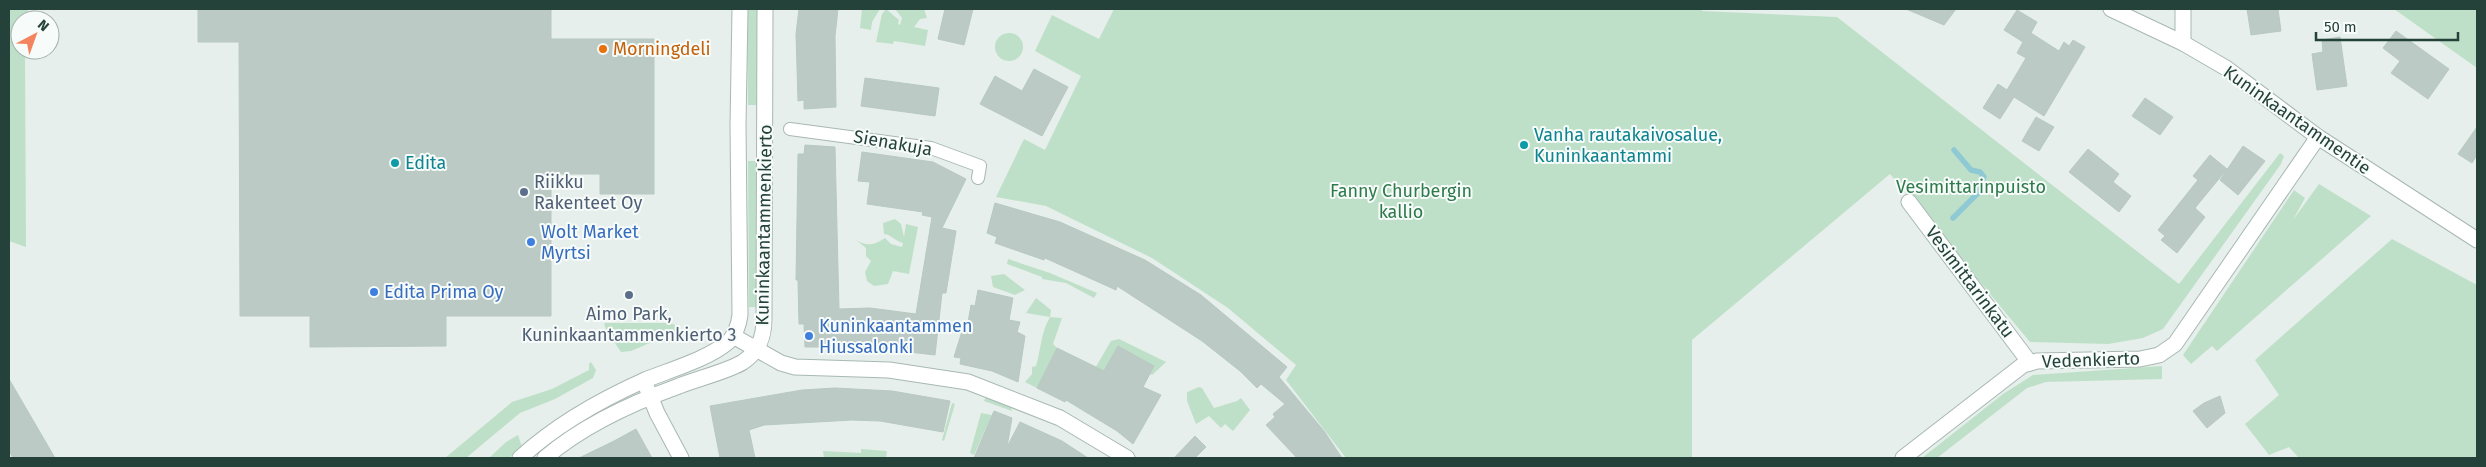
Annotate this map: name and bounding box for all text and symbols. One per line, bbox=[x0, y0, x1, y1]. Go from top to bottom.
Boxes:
north arrow bbox=[10, 10, 60, 60]
scale bar bbox=[2316, 10, 2458, 42]
text: N bbox=[34, 16, 52, 35]
text: 50 m bbox=[2324, 18, 2357, 36]
place label: Morningdeli bbox=[613, 38, 711, 60]
marker: Morningdeli bbox=[597, 43, 609, 55]
street label: Kuninkaantammentie bbox=[2219, 61, 2375, 179]
street label: Kuninkaantammenkierto bbox=[751, 124, 777, 326]
place label: Vanha rautakaivosalue, Kuninkaantammi bbox=[1534, 124, 1722, 167]
street label: Sienakuja bbox=[852, 125, 934, 161]
marker: Vanha rautakaivosalue, Kuninkaantammi bbox=[1518, 139, 1530, 151]
place label: Edita bbox=[405, 152, 446, 174]
marker: Edita bbox=[389, 157, 401, 169]
place label: Riikku Rakenteet Oy bbox=[534, 171, 642, 214]
park label: Vesimittarinpuisto bbox=[1896, 176, 2046, 198]
park label: Fanny Churbergin kallio bbox=[1330, 180, 1472, 223]
marker: Riikku Rakenteet Oy bbox=[518, 186, 530, 198]
place label: Wolt Market Myrtsi bbox=[541, 221, 639, 264]
street label: Vesimittarinkatu bbox=[1921, 222, 2019, 342]
marker: Wolt Market Myrtsi bbox=[525, 236, 537, 248]
place label: Edita Prima Oy bbox=[384, 281, 504, 303]
marker: Edita Prima Oy bbox=[368, 286, 380, 298]
marker: Aimo Park, Kuninkaantammenkierto 3 bbox=[623, 289, 635, 301]
place label: Aimo Park, Kuninkaantammenkierto 3 bbox=[522, 303, 737, 346]
place label: Kuninkaantammen Hiussalonki bbox=[819, 315, 972, 358]
marker: Kuninkaantammen Hiussalonki bbox=[803, 330, 815, 342]
street label: Vedenkierto bbox=[2042, 347, 2140, 373]

